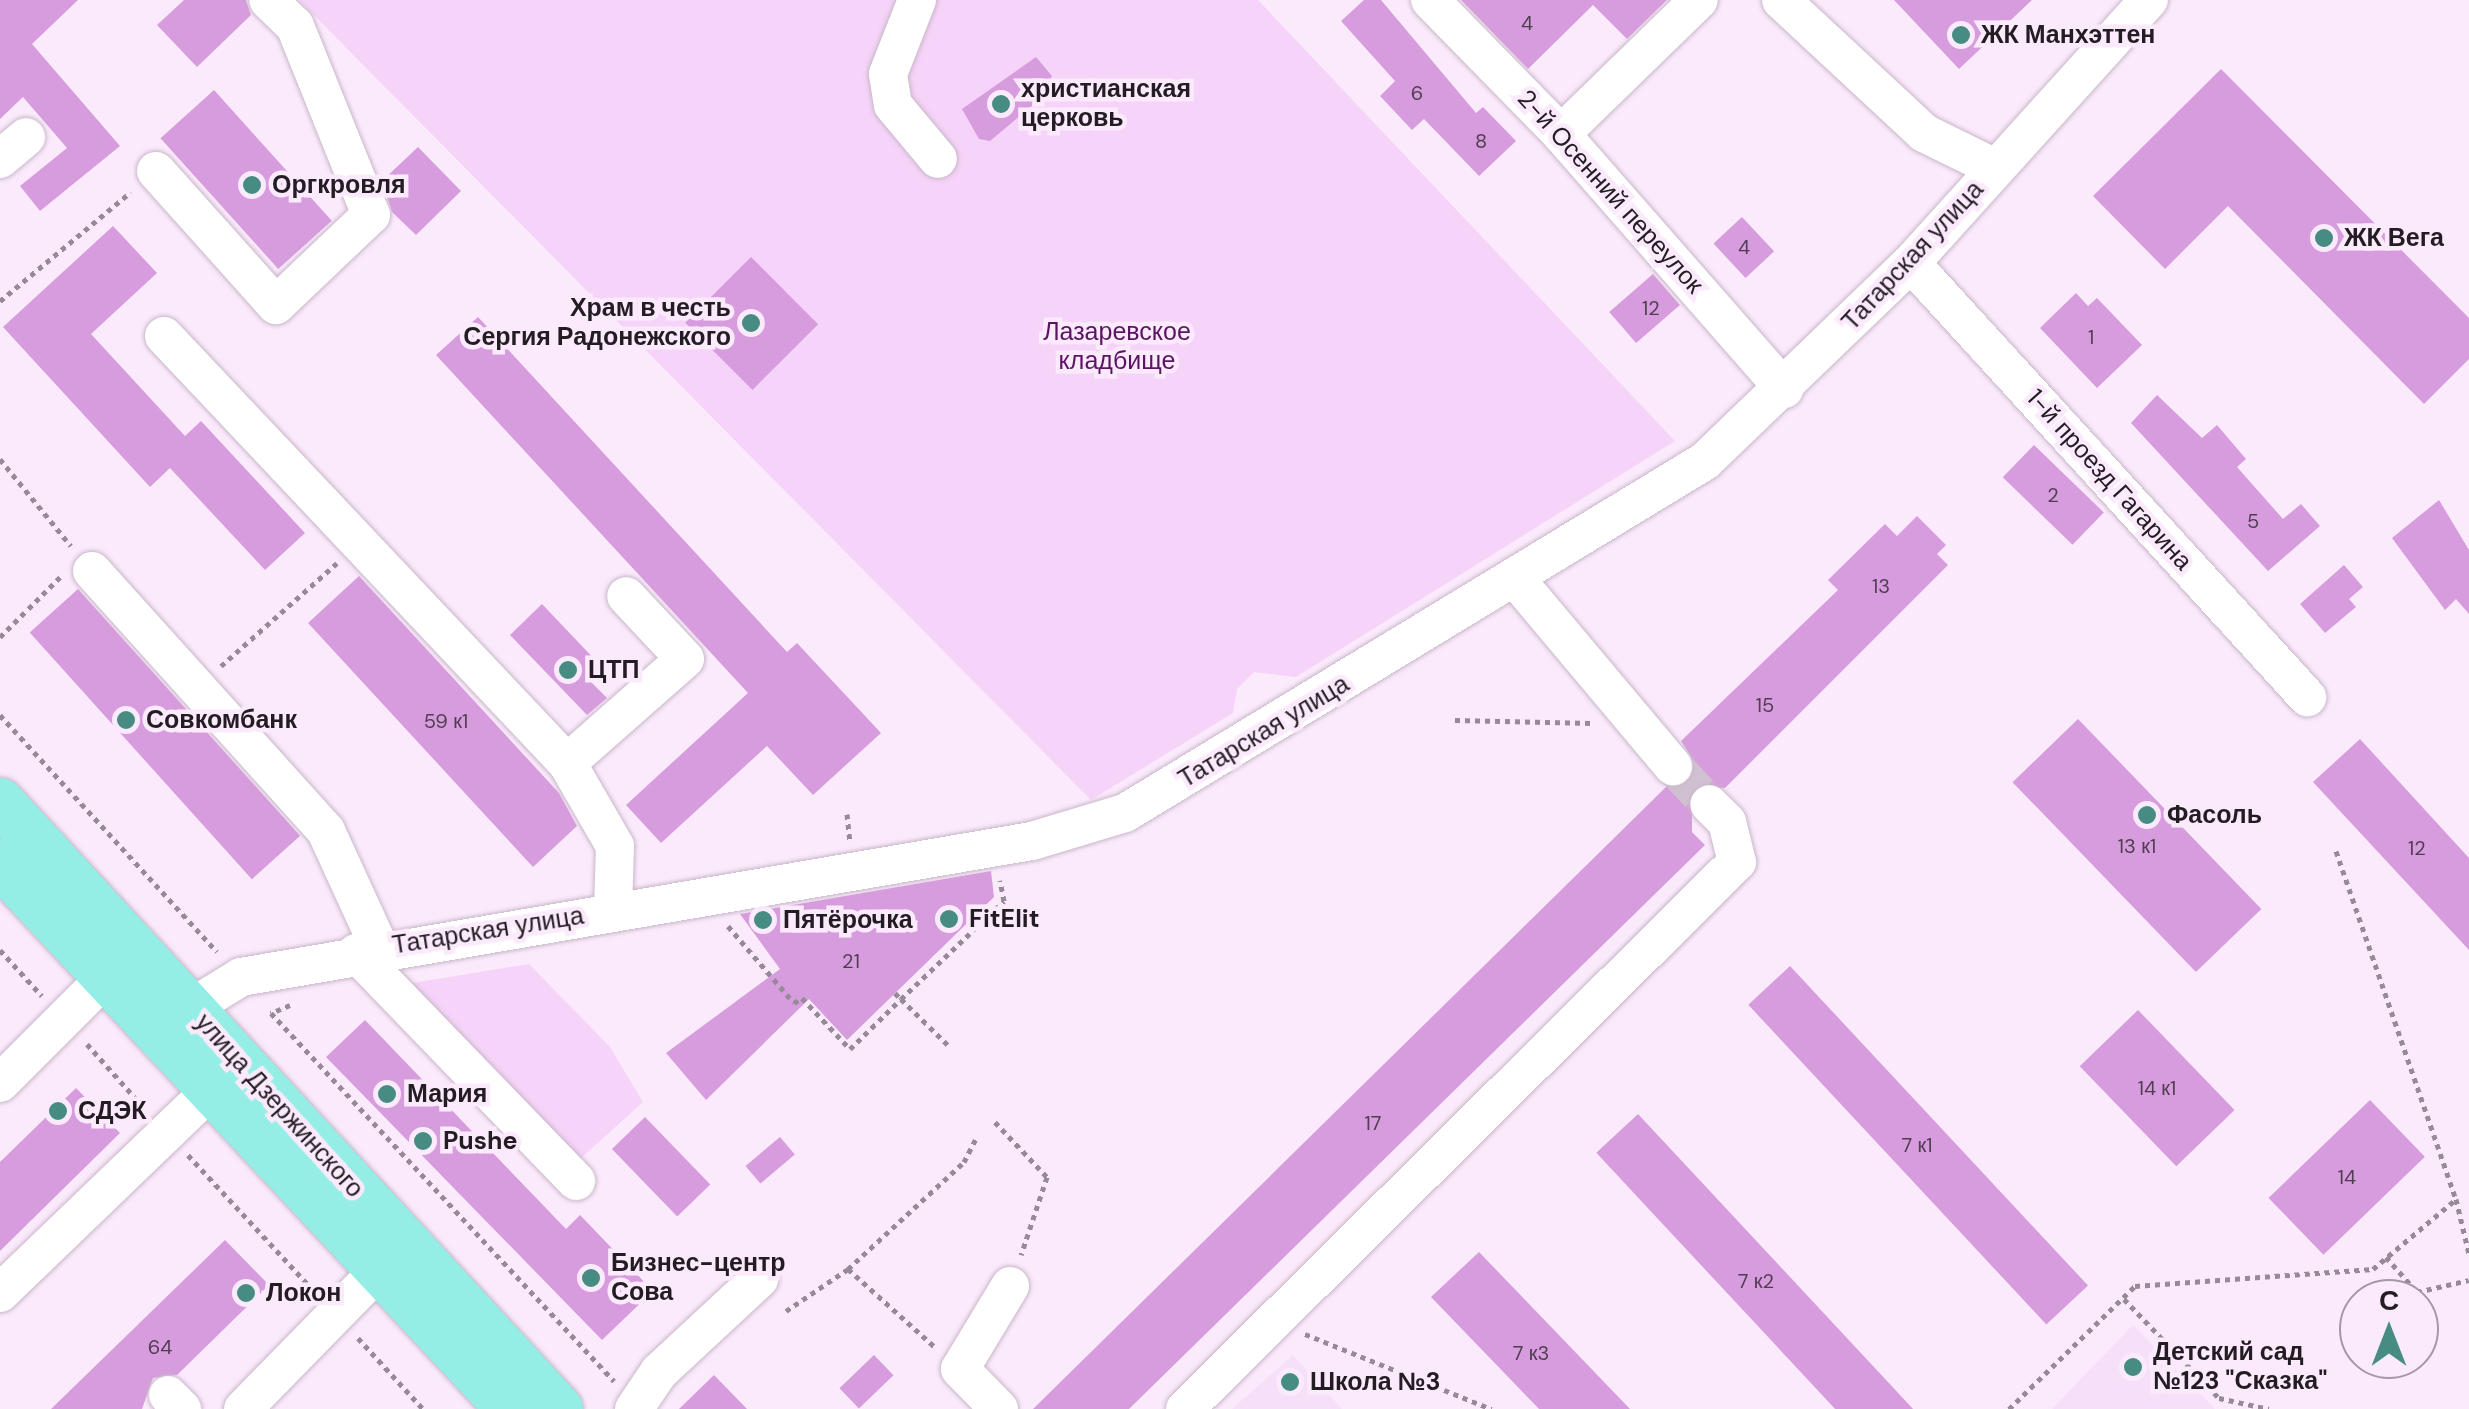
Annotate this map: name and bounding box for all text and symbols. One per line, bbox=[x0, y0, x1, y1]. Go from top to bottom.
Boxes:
house number: 4 bbox=[1521, 11, 1533, 35]
place label: ЖК Манхэттен bbox=[1981, 20, 2155, 50]
marker: ЖК Манхэттен bbox=[1950, 24, 1972, 46]
place label: христианская церковь bbox=[1021, 75, 1191, 134]
house number: 6 bbox=[1411, 81, 1423, 105]
street label: 2-й Осенний переулок bbox=[1511, 84, 1709, 300]
marker: христианская церковь bbox=[990, 93, 1012, 115]
house number: 8 bbox=[1475, 129, 1487, 153]
place label: Оргкровля bbox=[272, 170, 406, 200]
marker: Оргкровля bbox=[241, 174, 263, 196]
street label: Татарская улица bbox=[1836, 175, 1990, 337]
place label: ЖК Вега bbox=[2344, 223, 2444, 253]
marker: ЖК Вега bbox=[2313, 227, 2335, 249]
house number: 4 bbox=[1738, 235, 1750, 259]
place label: Храм в честь Сергия Радонежского bbox=[463, 294, 731, 353]
house number: 12 bbox=[1642, 296, 1660, 320]
marker: Храм в честь Сергия Радонежского bbox=[740, 312, 762, 334]
park label: Лазаревское кладбище bbox=[1043, 318, 1191, 377]
house number: 1 bbox=[2088, 325, 2094, 349]
street label: 1-й проезд Гагарина bbox=[2020, 383, 2198, 577]
house number: 2 bbox=[2047, 483, 2059, 507]
house number: 5 bbox=[2247, 509, 2259, 533]
house number: 13 bbox=[1872, 574, 1890, 598]
place label: ЦТП bbox=[588, 655, 640, 685]
marker: ЦТП bbox=[557, 659, 579, 681]
street label: Татарская улица bbox=[1173, 669, 1355, 795]
house number: 15 bbox=[1756, 693, 1774, 717]
place label: Совкомбанк bbox=[146, 705, 297, 735]
marker: Совкомбанк bbox=[115, 709, 137, 731]
house number: 59 к1 bbox=[424, 709, 468, 733]
place label: Фасоль bbox=[2167, 800, 2262, 830]
marker: Фасоль bbox=[2136, 804, 2158, 826]
house number: 13 к1 bbox=[2118, 834, 2156, 858]
house number: 12 bbox=[2408, 836, 2426, 860]
street label: Татарская улица bbox=[390, 901, 586, 961]
place label: FitElit bbox=[969, 904, 1039, 934]
place label: Пятёрочка bbox=[783, 905, 913, 935]
marker: FitElit bbox=[938, 908, 960, 930]
marker: Пятёрочка bbox=[752, 909, 774, 931]
house number: 21 bbox=[842, 949, 860, 973]
street label: улица Дзержинского bbox=[189, 1008, 369, 1204]
house number: 14 к1 bbox=[2138, 1076, 2176, 1100]
place label: Мария bbox=[407, 1079, 487, 1109]
marker: Мария bbox=[376, 1083, 398, 1105]
place label: СДЭК bbox=[78, 1096, 147, 1126]
marker: СДЭК bbox=[47, 1100, 69, 1122]
house number: 17 bbox=[1365, 1111, 1381, 1135]
place label: Pushe bbox=[443, 1126, 518, 1156]
marker: Pushe bbox=[412, 1130, 434, 1152]
house number: 7 к1 bbox=[1902, 1133, 1932, 1157]
house number: 14 bbox=[2338, 1165, 2356, 1189]
place label: Бизнес-центр Сова bbox=[611, 1249, 786, 1308]
marker: Бизнес-центр Сова bbox=[580, 1267, 602, 1289]
house number: 7 к2 bbox=[1738, 1269, 1774, 1293]
place label: Локон bbox=[266, 1278, 341, 1308]
north arrow bbox=[2339, 1279, 2439, 1379]
marker: Локон bbox=[235, 1282, 257, 1304]
text: С bbox=[2379, 1282, 2399, 1319]
house number: 64 bbox=[148, 1335, 172, 1359]
place label: Детский сад №123 "Сказка" bbox=[2153, 1338, 2327, 1397]
house number: 7 к3 bbox=[1513, 1341, 1549, 1365]
marker: Детский сад №123 "Сказка" bbox=[2122, 1356, 2144, 1378]
place label: Школа №3 bbox=[1310, 1367, 1441, 1397]
marker: Школа №3 bbox=[1279, 1371, 1301, 1393]

